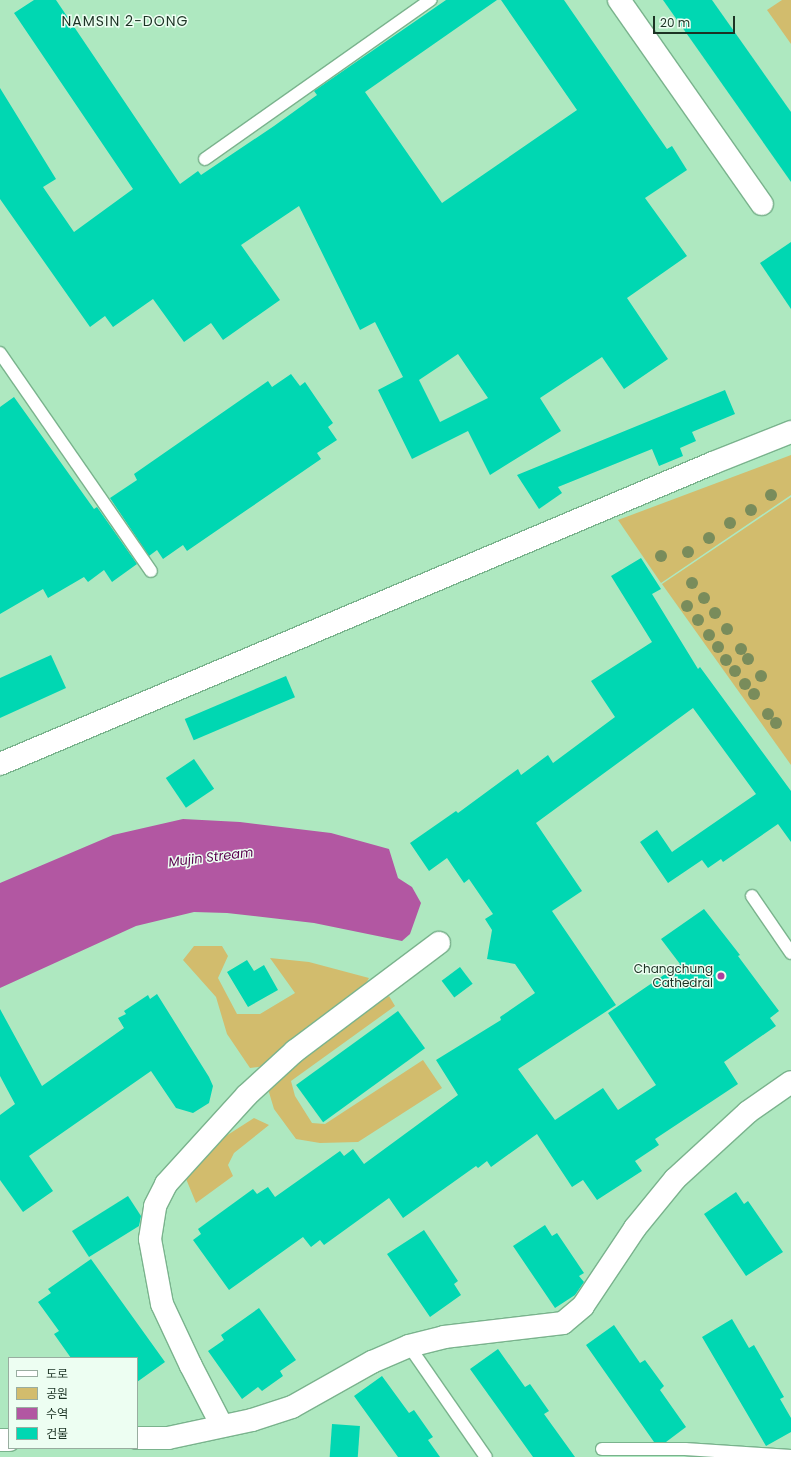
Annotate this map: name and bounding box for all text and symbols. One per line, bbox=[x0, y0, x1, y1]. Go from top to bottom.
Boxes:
scale bar bbox=[655, 8, 737, 34]
district label: NAMSIN 2-DONG bbox=[62, 13, 188, 29]
text: 20 m bbox=[660, 14, 690, 31]
water label: Mujin Stream bbox=[168, 845, 254, 871]
place label: Changchung Cathedral bbox=[634, 962, 713, 990]
marker: Changchung Cathedral bbox=[716, 971, 726, 981]
legend bbox=[8, 1357, 138, 1449]
text: 도로 bbox=[46, 1365, 68, 1382]
text: 공원 bbox=[46, 1385, 68, 1402]
text: 수역 bbox=[46, 1405, 68, 1422]
text: 건물 bbox=[46, 1425, 68, 1442]

